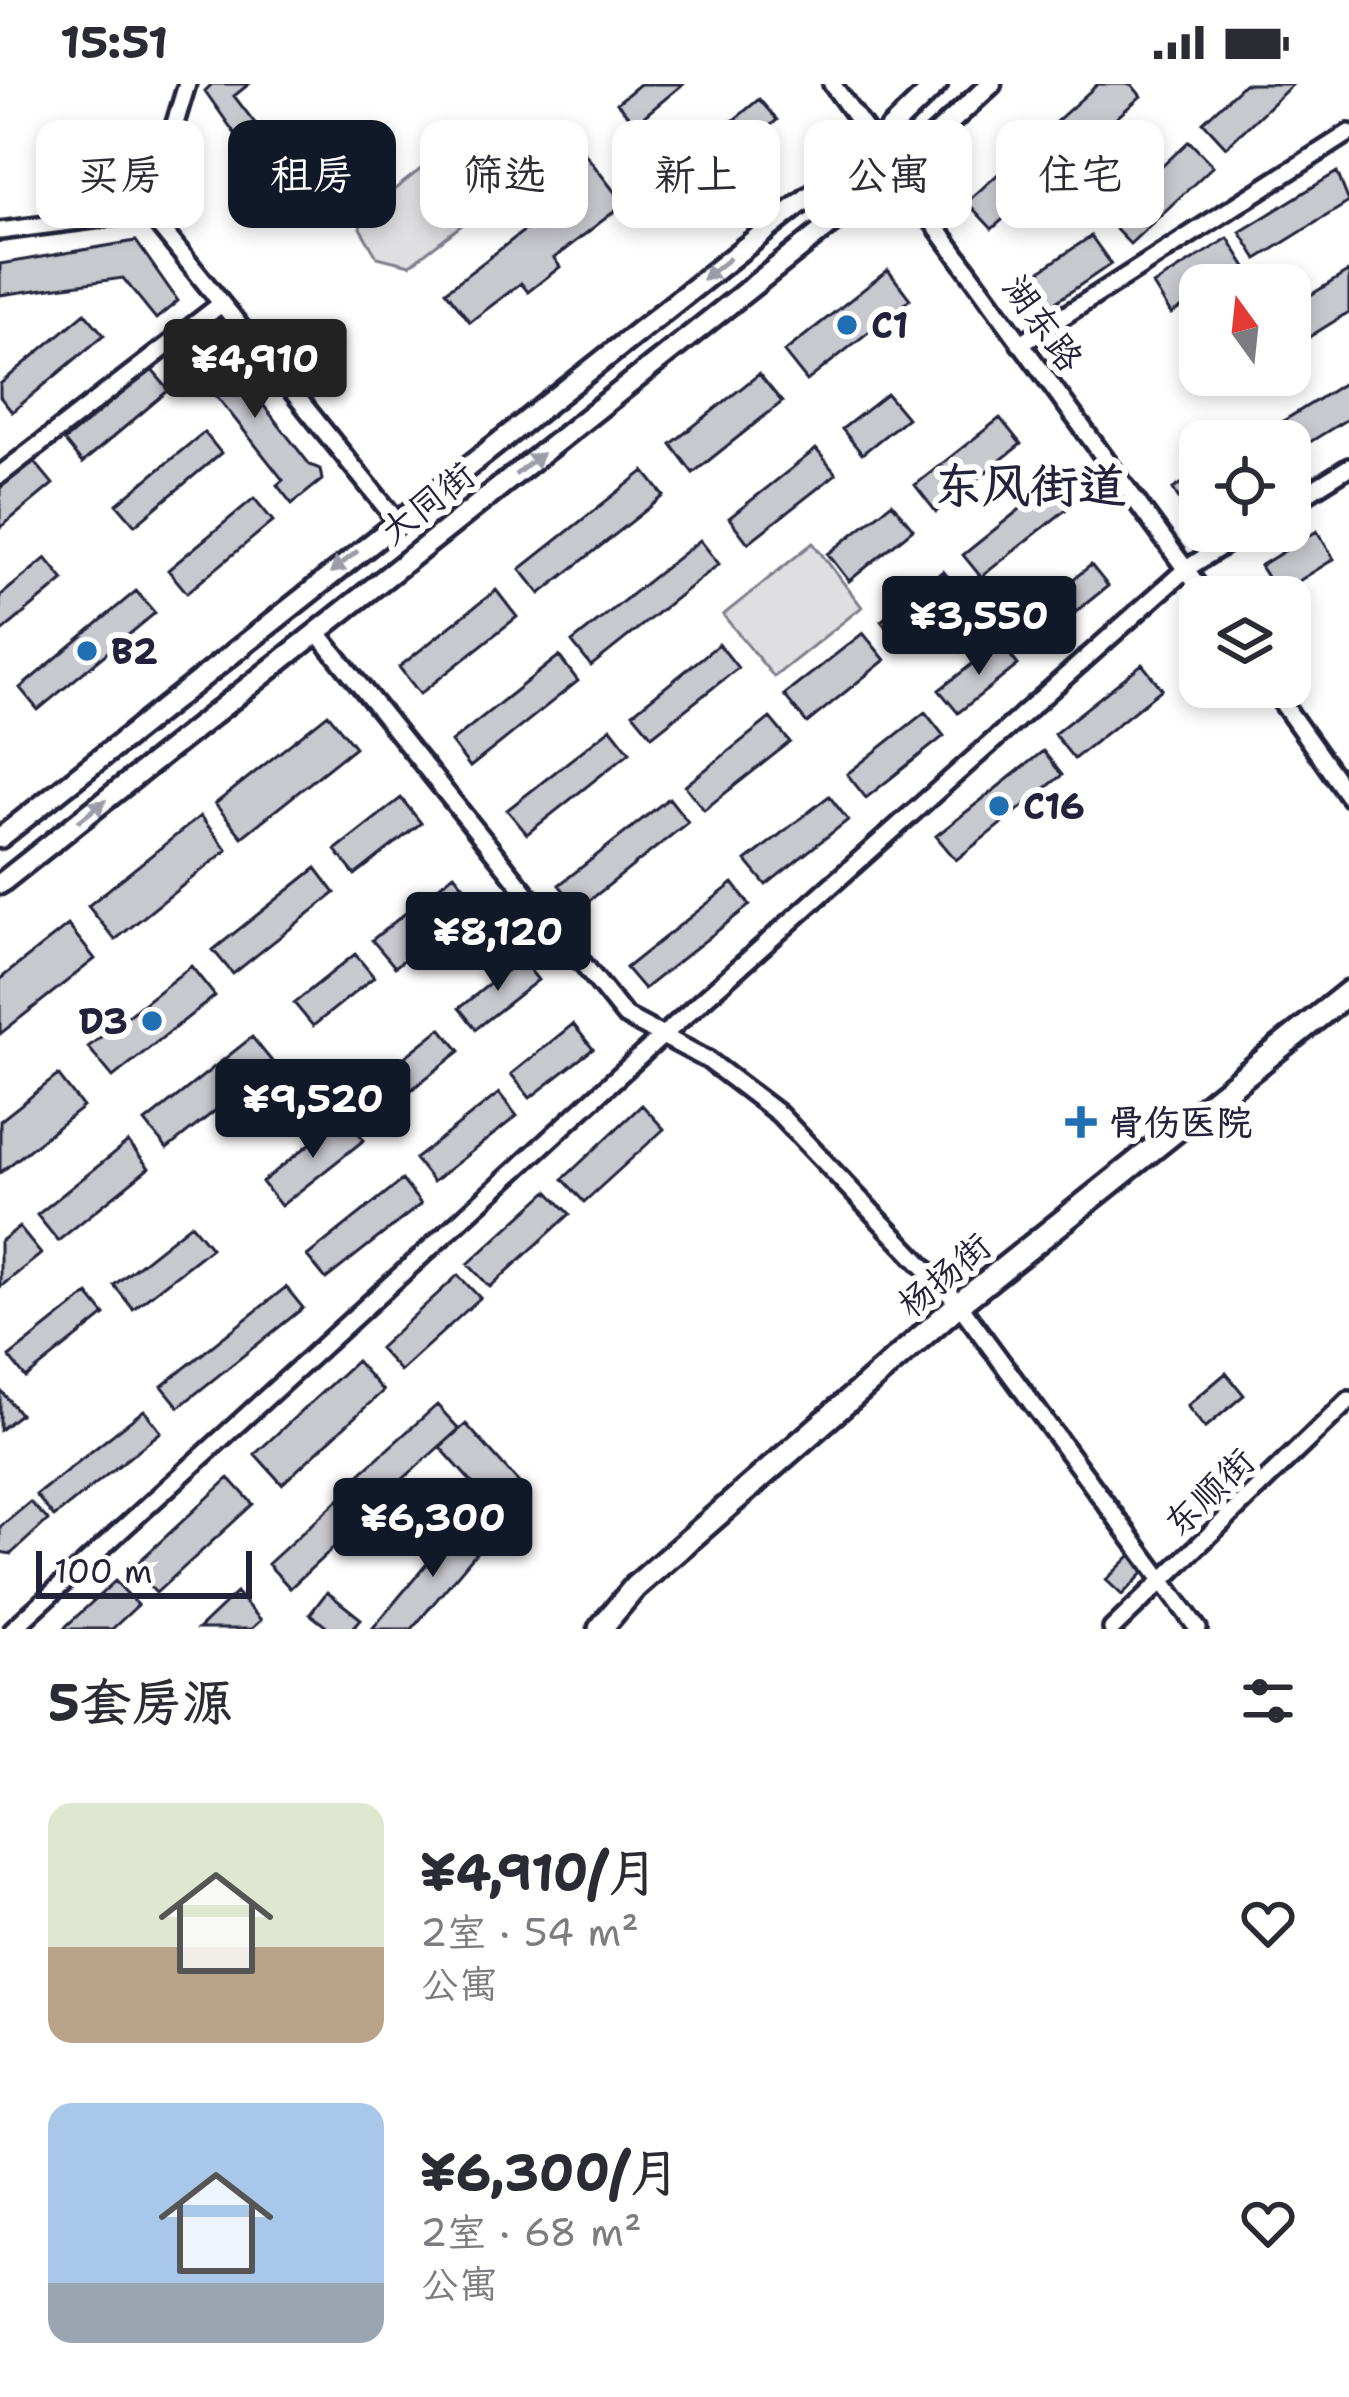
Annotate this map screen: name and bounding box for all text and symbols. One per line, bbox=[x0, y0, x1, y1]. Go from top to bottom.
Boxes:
text: 15:51 bbox=[60, 12, 168, 72]
chip: 买房 bbox=[36, 120, 204, 228]
chip: 租房 bbox=[228, 120, 396, 228]
chip: 筛选 bbox=[420, 120, 588, 228]
chip: 新上 bbox=[612, 120, 780, 228]
chip: 公寓 bbox=[804, 120, 972, 228]
chip: 住宅 bbox=[996, 120, 1164, 228]
one-way arrow bbox=[701, 256, 732, 281]
north arrow bbox=[1179, 264, 1311, 396]
map controls bbox=[1179, 264, 1311, 708]
street label: 湖东路 bbox=[991, 265, 1095, 381]
place label: C1 bbox=[871, 301, 909, 350]
marker: C1 bbox=[834, 312, 860, 338]
pin: ¥4,910 bbox=[157, 319, 353, 421]
text: ¥4,910 bbox=[191, 332, 319, 384]
button: locate bbox=[1179, 420, 1311, 552]
street label: 大同街 bbox=[369, 450, 485, 556]
one-way arrow bbox=[513, 452, 544, 477]
district label: 东风街道 bbox=[934, 453, 1126, 517]
one-way arrow bbox=[328, 549, 359, 574]
pin: ¥3,550 bbox=[881, 576, 1077, 678]
button: layers bbox=[1179, 576, 1311, 708]
text: ¥3,550 bbox=[909, 589, 1049, 641]
place label: B2 bbox=[111, 627, 158, 676]
marker: B2 bbox=[74, 638, 100, 664]
place label: C16 bbox=[1023, 782, 1085, 831]
marker: C16 bbox=[986, 793, 1012, 819]
one-way arrow bbox=[76, 799, 107, 824]
pin: ¥8,120 bbox=[400, 892, 596, 994]
text: ¥8,120 bbox=[433, 905, 563, 957]
place label: D3 bbox=[79, 997, 128, 1046]
marker: D3 bbox=[139, 1008, 165, 1034]
pin: ¥9,520 bbox=[215, 1059, 411, 1161]
text: ¥9,520 bbox=[242, 1072, 384, 1124]
place label: 骨伤医院 bbox=[1108, 1098, 1252, 1147]
marker: 骨伤医院 bbox=[1065, 1106, 1097, 1138]
street label: 杨扬街 bbox=[887, 1222, 1001, 1328]
street label: 东顺街 bbox=[1153, 1437, 1265, 1547]
pin: ¥6,300 bbox=[335, 1478, 531, 1580]
text: ¥6,300 bbox=[360, 1491, 506, 1543]
scale bar bbox=[36, 1545, 252, 1598]
text: 100 m bbox=[54, 1549, 153, 1594]
text: 5套房源 bbox=[48, 1668, 233, 1736]
icon: filters bbox=[1235, 1668, 1301, 1734]
text: ¥4,910/月 bbox=[420, 1838, 658, 1906]
icon: home bbox=[144, 1851, 288, 1995]
icon: heart bbox=[1235, 1890, 1301, 1956]
text: 2室 · 54 m² bbox=[420, 1906, 639, 1958]
text: 公寓 bbox=[420, 1958, 498, 2010]
text: ¥6,300/月 bbox=[420, 2138, 680, 2206]
icon: home bbox=[144, 2151, 288, 2295]
icon: heart bbox=[1235, 2190, 1301, 2256]
text: 2室 · 68 m² bbox=[420, 2206, 642, 2258]
text: 公寓 bbox=[420, 2258, 498, 2310]

